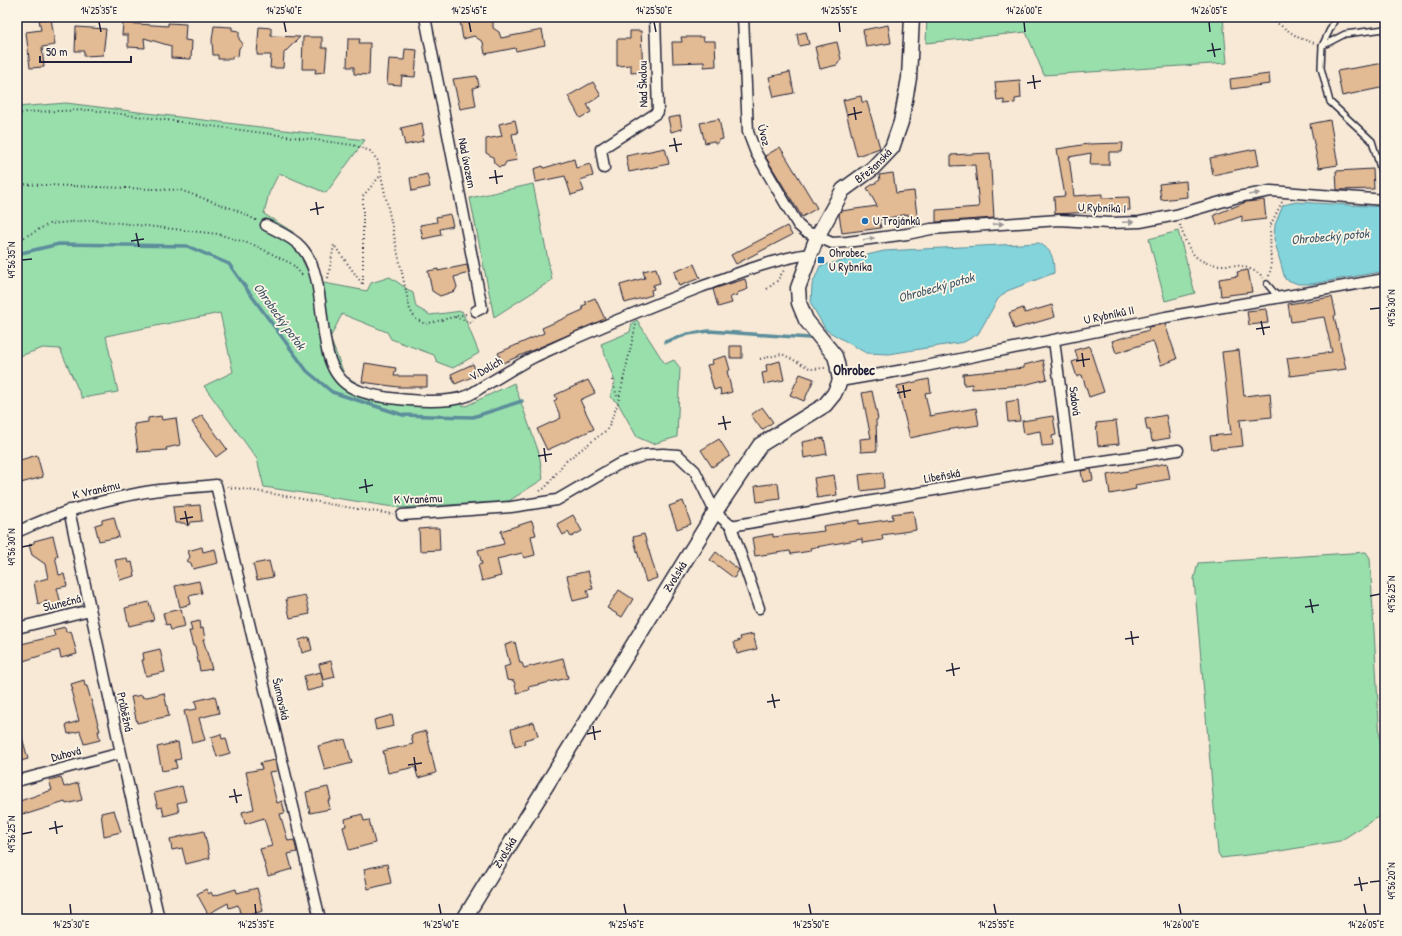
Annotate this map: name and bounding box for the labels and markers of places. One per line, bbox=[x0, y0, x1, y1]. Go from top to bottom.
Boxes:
place label: U Trojánků bbox=[873, 212, 920, 229]
marker: U Trojánků bbox=[860, 216, 870, 226]
place label: Ohrobec, U Rybníka bbox=[829, 244, 872, 275]
marker: Ohrobec, U Rybníka bbox=[816, 255, 826, 265]

